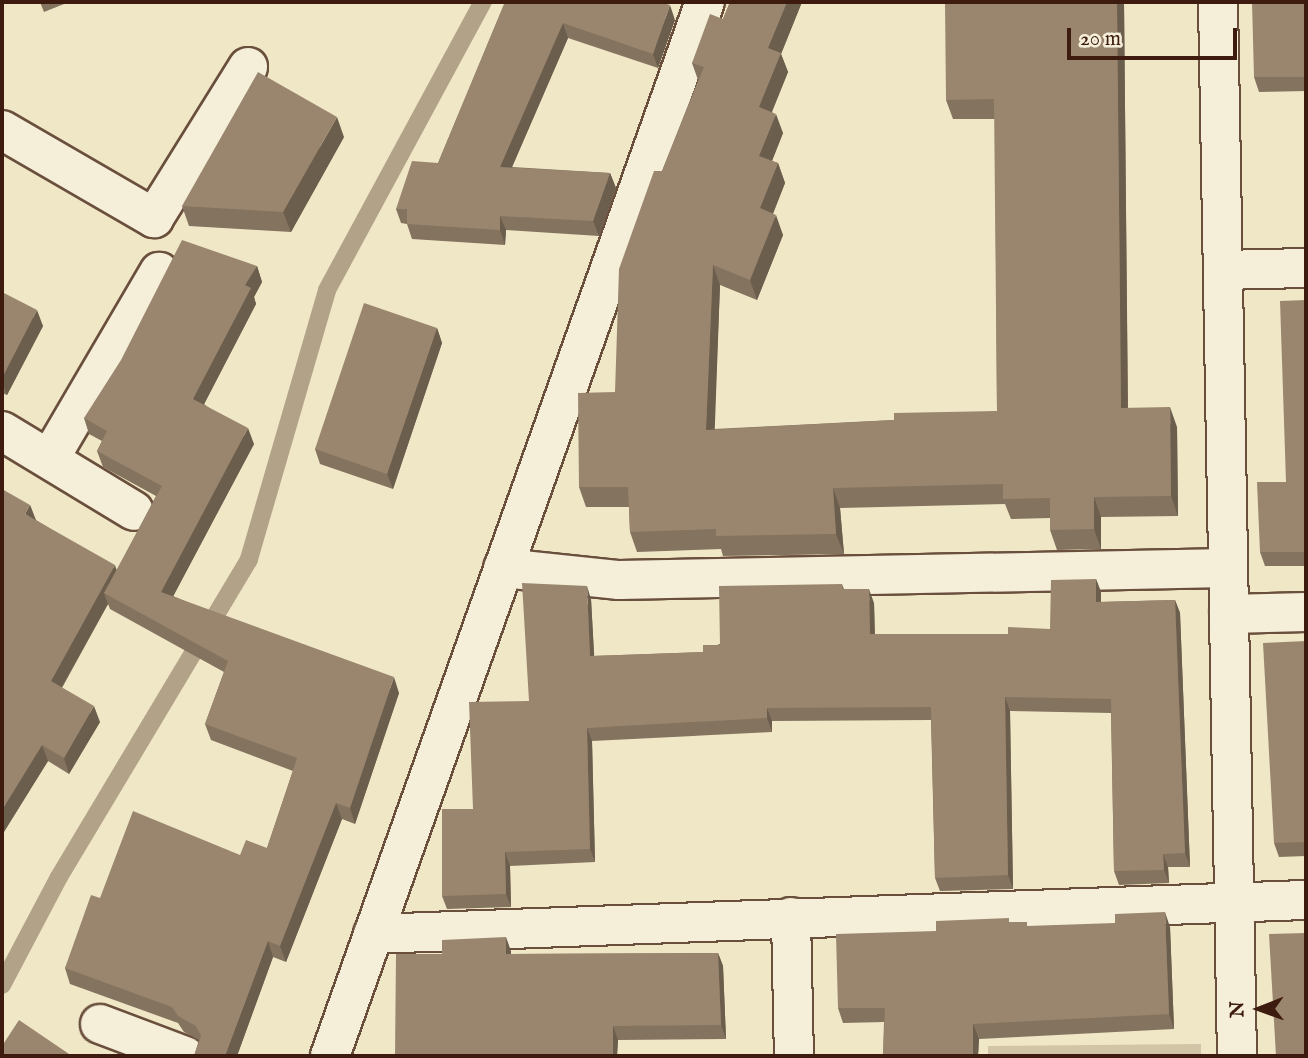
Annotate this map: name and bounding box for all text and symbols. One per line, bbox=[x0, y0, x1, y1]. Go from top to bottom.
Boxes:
scale bar bbox=[1070, 14, 1240, 58]
text: 20 m bbox=[1080, 26, 1121, 53]
north arrow bbox=[1224, 974, 1294, 1044]
text: N bbox=[1226, 1001, 1250, 1018]

